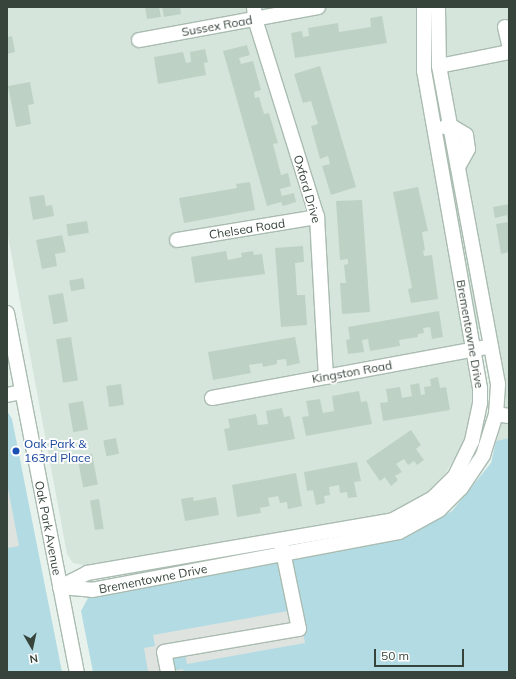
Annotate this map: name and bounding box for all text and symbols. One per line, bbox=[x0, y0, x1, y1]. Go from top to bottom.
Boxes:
street label: Sussex Road bbox=[180, 13, 254, 39]
street label: Oxford Drive bbox=[290, 153, 324, 225]
street label: Chelsea Road bbox=[208, 216, 286, 242]
street label: Brementowne Drive bbox=[453, 279, 487, 389]
street label: Kingston Road bbox=[311, 358, 393, 386]
place label: Oak Park & 163rd Place bbox=[24, 437, 90, 465]
marker: Oak Park & 163rd Place bbox=[11, 446, 21, 456]
street label: Oak Park Avenue bbox=[32, 480, 64, 576]
street label: Brementowne Drive bbox=[98, 561, 208, 597]
north arrow bbox=[12, 627, 52, 667]
scale bar bbox=[376, 641, 466, 667]
text: 50 m bbox=[381, 648, 409, 663]
text: N bbox=[29, 651, 39, 666]

